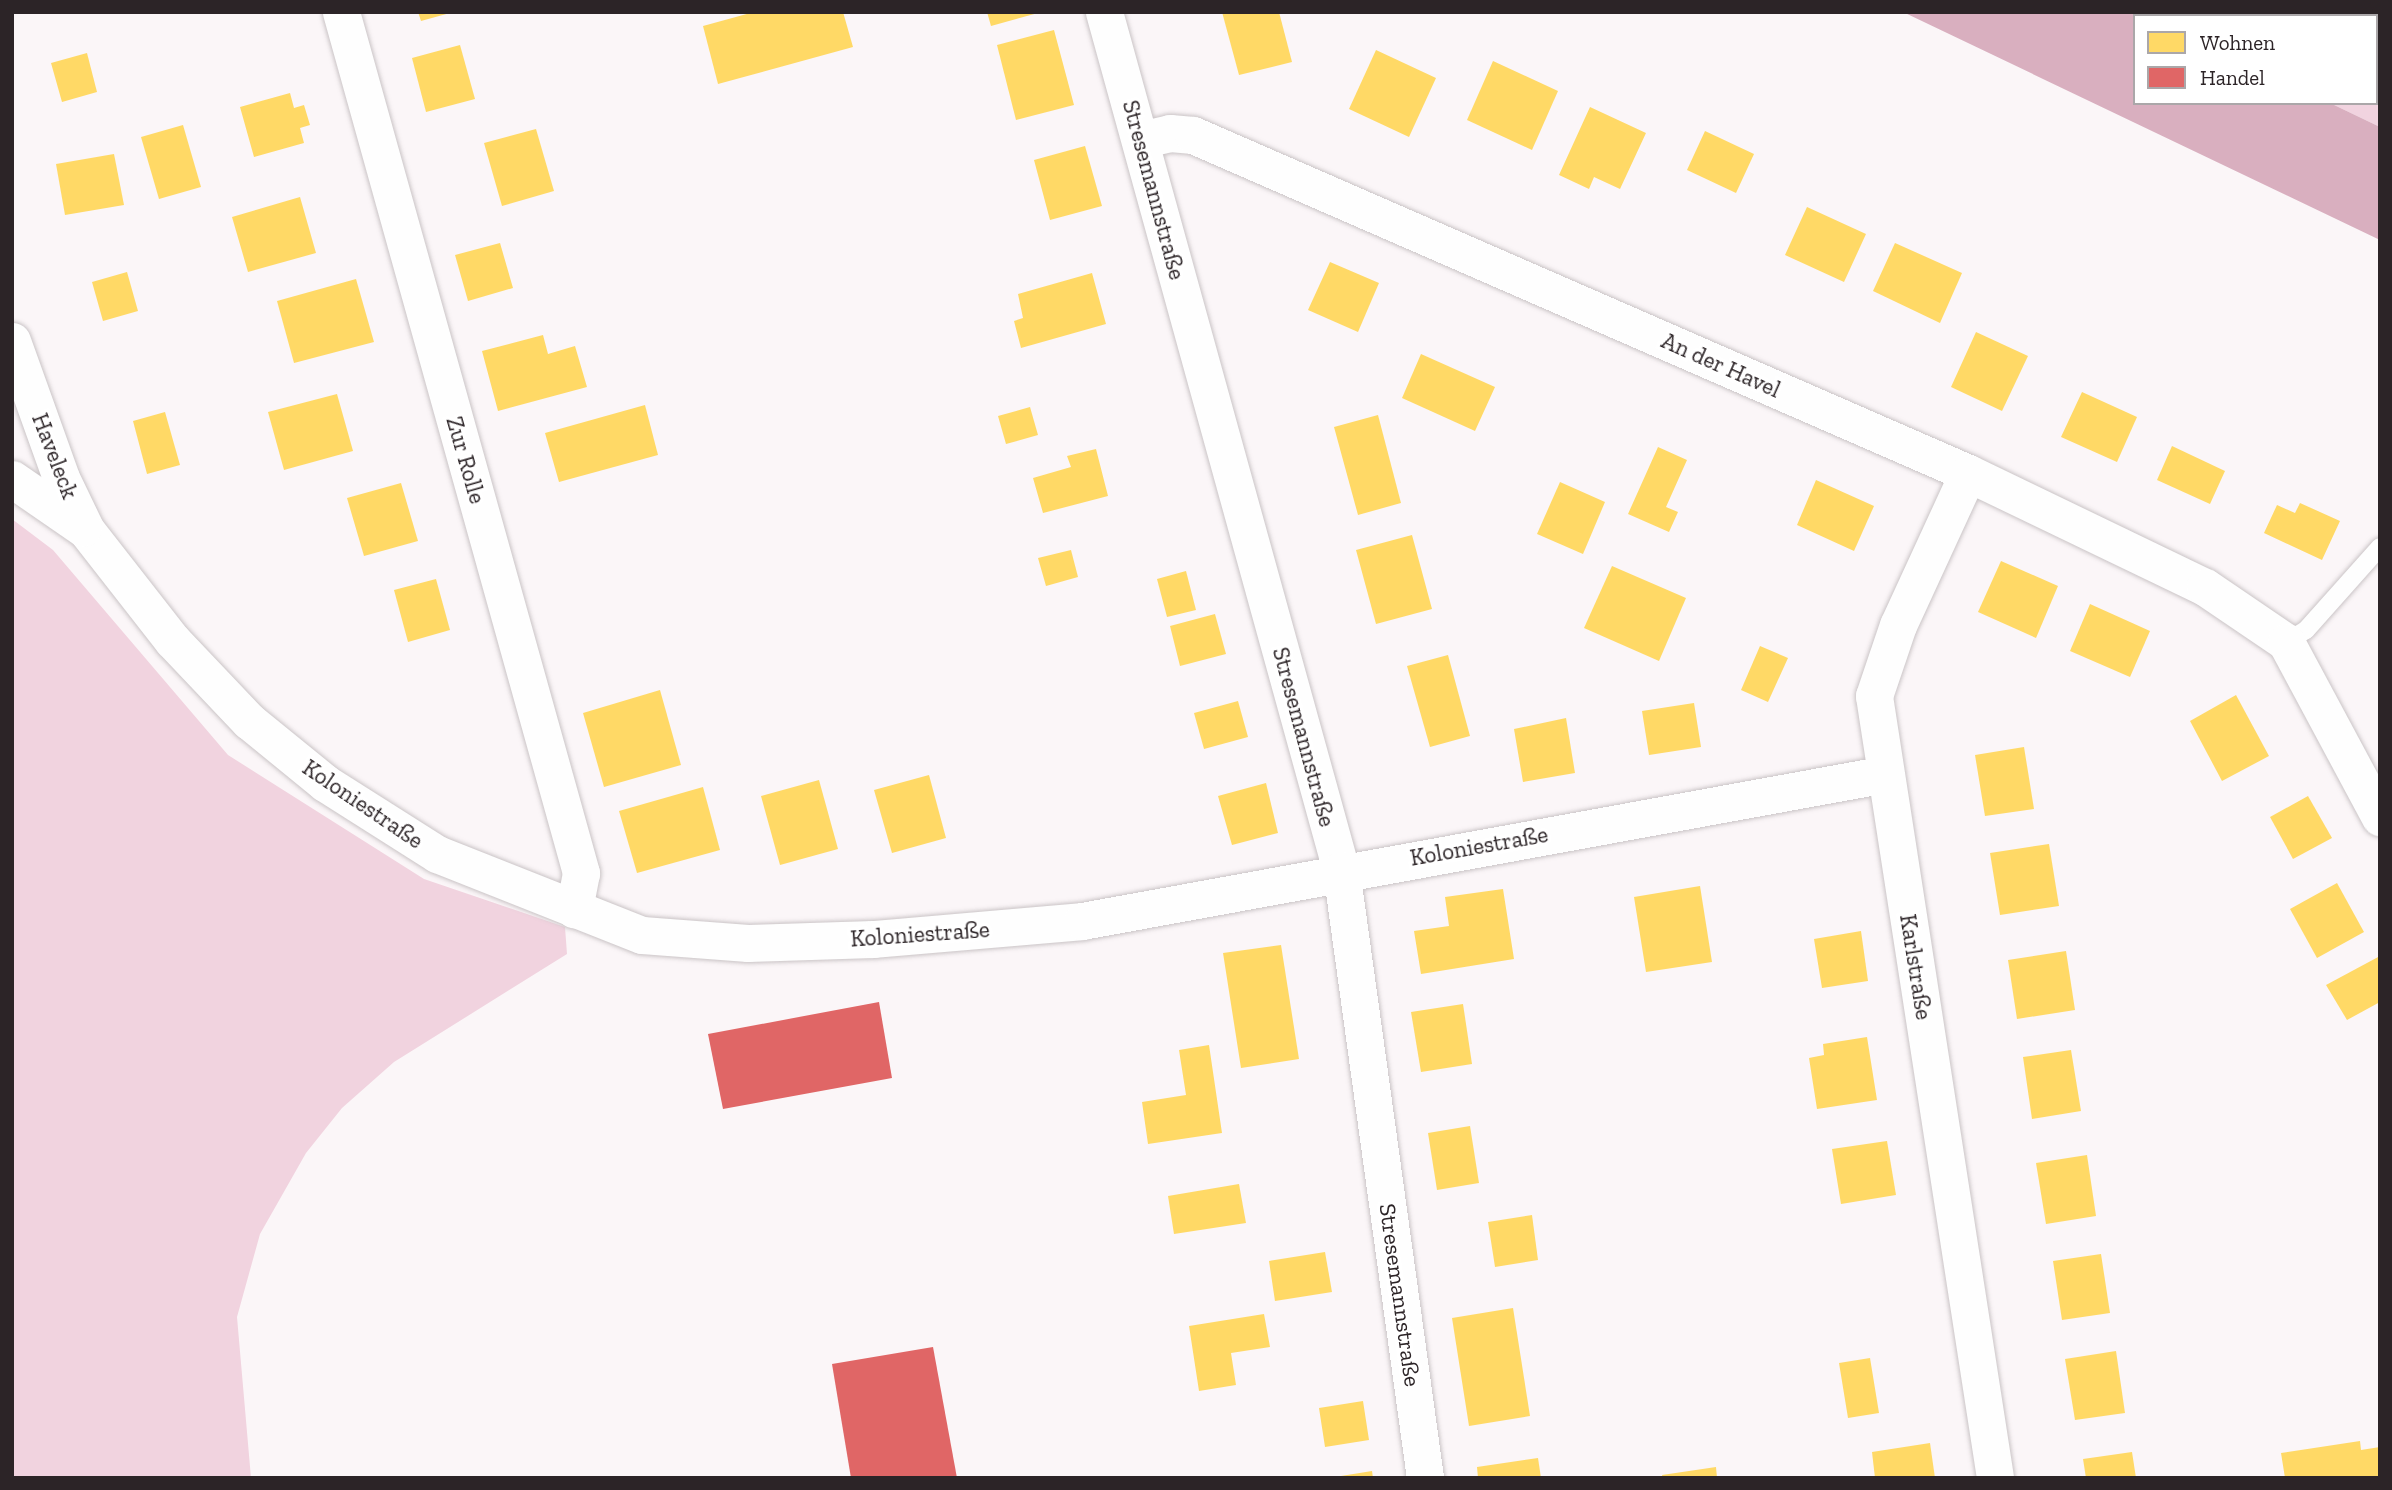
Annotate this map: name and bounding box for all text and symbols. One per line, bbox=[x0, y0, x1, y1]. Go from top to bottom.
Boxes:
legend bbox=[2133, 14, 2378, 105]
text: Wohnen bbox=[2200, 30, 2275, 55]
text: Handel bbox=[2200, 65, 2265, 90]
street label: Stresemannstraße bbox=[1117, 97, 1191, 283]
street label: An der Havel bbox=[1657, 326, 1785, 404]
street label: Haveleck bbox=[26, 409, 84, 503]
street label: Zur Rolle bbox=[440, 413, 492, 507]
street label: Stresemannstraße bbox=[1267, 644, 1341, 830]
street label: Koloniestraße bbox=[297, 754, 429, 854]
street label: Koloniestraße bbox=[1408, 820, 1550, 872]
street label: Karlstraße bbox=[1894, 912, 1938, 1022]
street label: Koloniestraße bbox=[849, 915, 991, 953]
street label: Stresemannstraße bbox=[1373, 1202, 1427, 1388]

